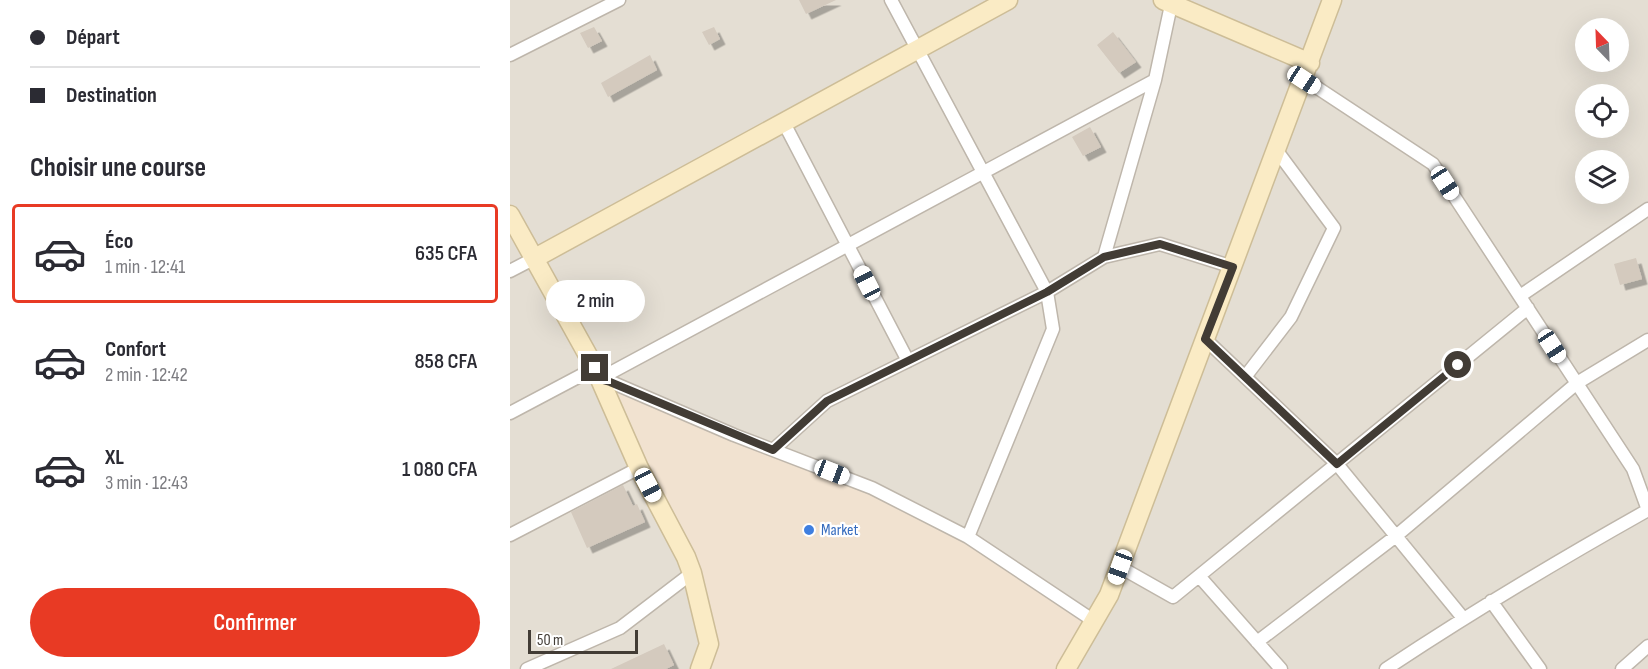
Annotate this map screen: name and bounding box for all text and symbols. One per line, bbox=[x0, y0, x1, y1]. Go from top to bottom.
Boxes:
north arrow bbox=[1575, 18, 1629, 72]
map controls bbox=[1575, 18, 1629, 204]
text: Départ bbox=[66, 24, 120, 51]
car bbox=[1284, 63, 1324, 97]
text: Destination bbox=[66, 82, 157, 109]
button: locate bbox=[1575, 84, 1629, 138]
button: layers bbox=[1575, 150, 1629, 204]
text: Choisir une course bbox=[30, 152, 206, 184]
car bbox=[1428, 163, 1462, 203]
icon: car bbox=[33, 227, 87, 281]
text: Éco bbox=[105, 228, 133, 255]
text: 635 CFA bbox=[415, 240, 477, 267]
text: 1 min · 12:41 bbox=[105, 255, 185, 279]
car bbox=[851, 263, 883, 303]
callout: 2 min bbox=[546, 281, 644, 323]
text: 2 min bbox=[577, 289, 614, 313]
car bbox=[1535, 326, 1569, 366]
icon: car bbox=[33, 335, 87, 389]
text: Confort bbox=[105, 336, 166, 363]
text: 858 CFA bbox=[415, 348, 477, 375]
route start bbox=[1444, 351, 1471, 378]
route end bbox=[581, 354, 608, 381]
text: 2 min · 12:42 bbox=[105, 363, 188, 387]
icon: car bbox=[33, 443, 87, 497]
text: XL bbox=[105, 444, 124, 471]
text: 1 080 CFA bbox=[402, 456, 477, 483]
car bbox=[812, 457, 852, 487]
car bbox=[632, 465, 664, 505]
text: 3 min · 12:43 bbox=[105, 471, 188, 495]
place label: Market bbox=[821, 521, 858, 540]
marker: Market bbox=[802, 523, 816, 537]
car bbox=[1105, 547, 1135, 587]
button: Confirmer bbox=[30, 588, 480, 657]
scale bar bbox=[528, 627, 638, 654]
text: 50 m bbox=[537, 631, 563, 650]

